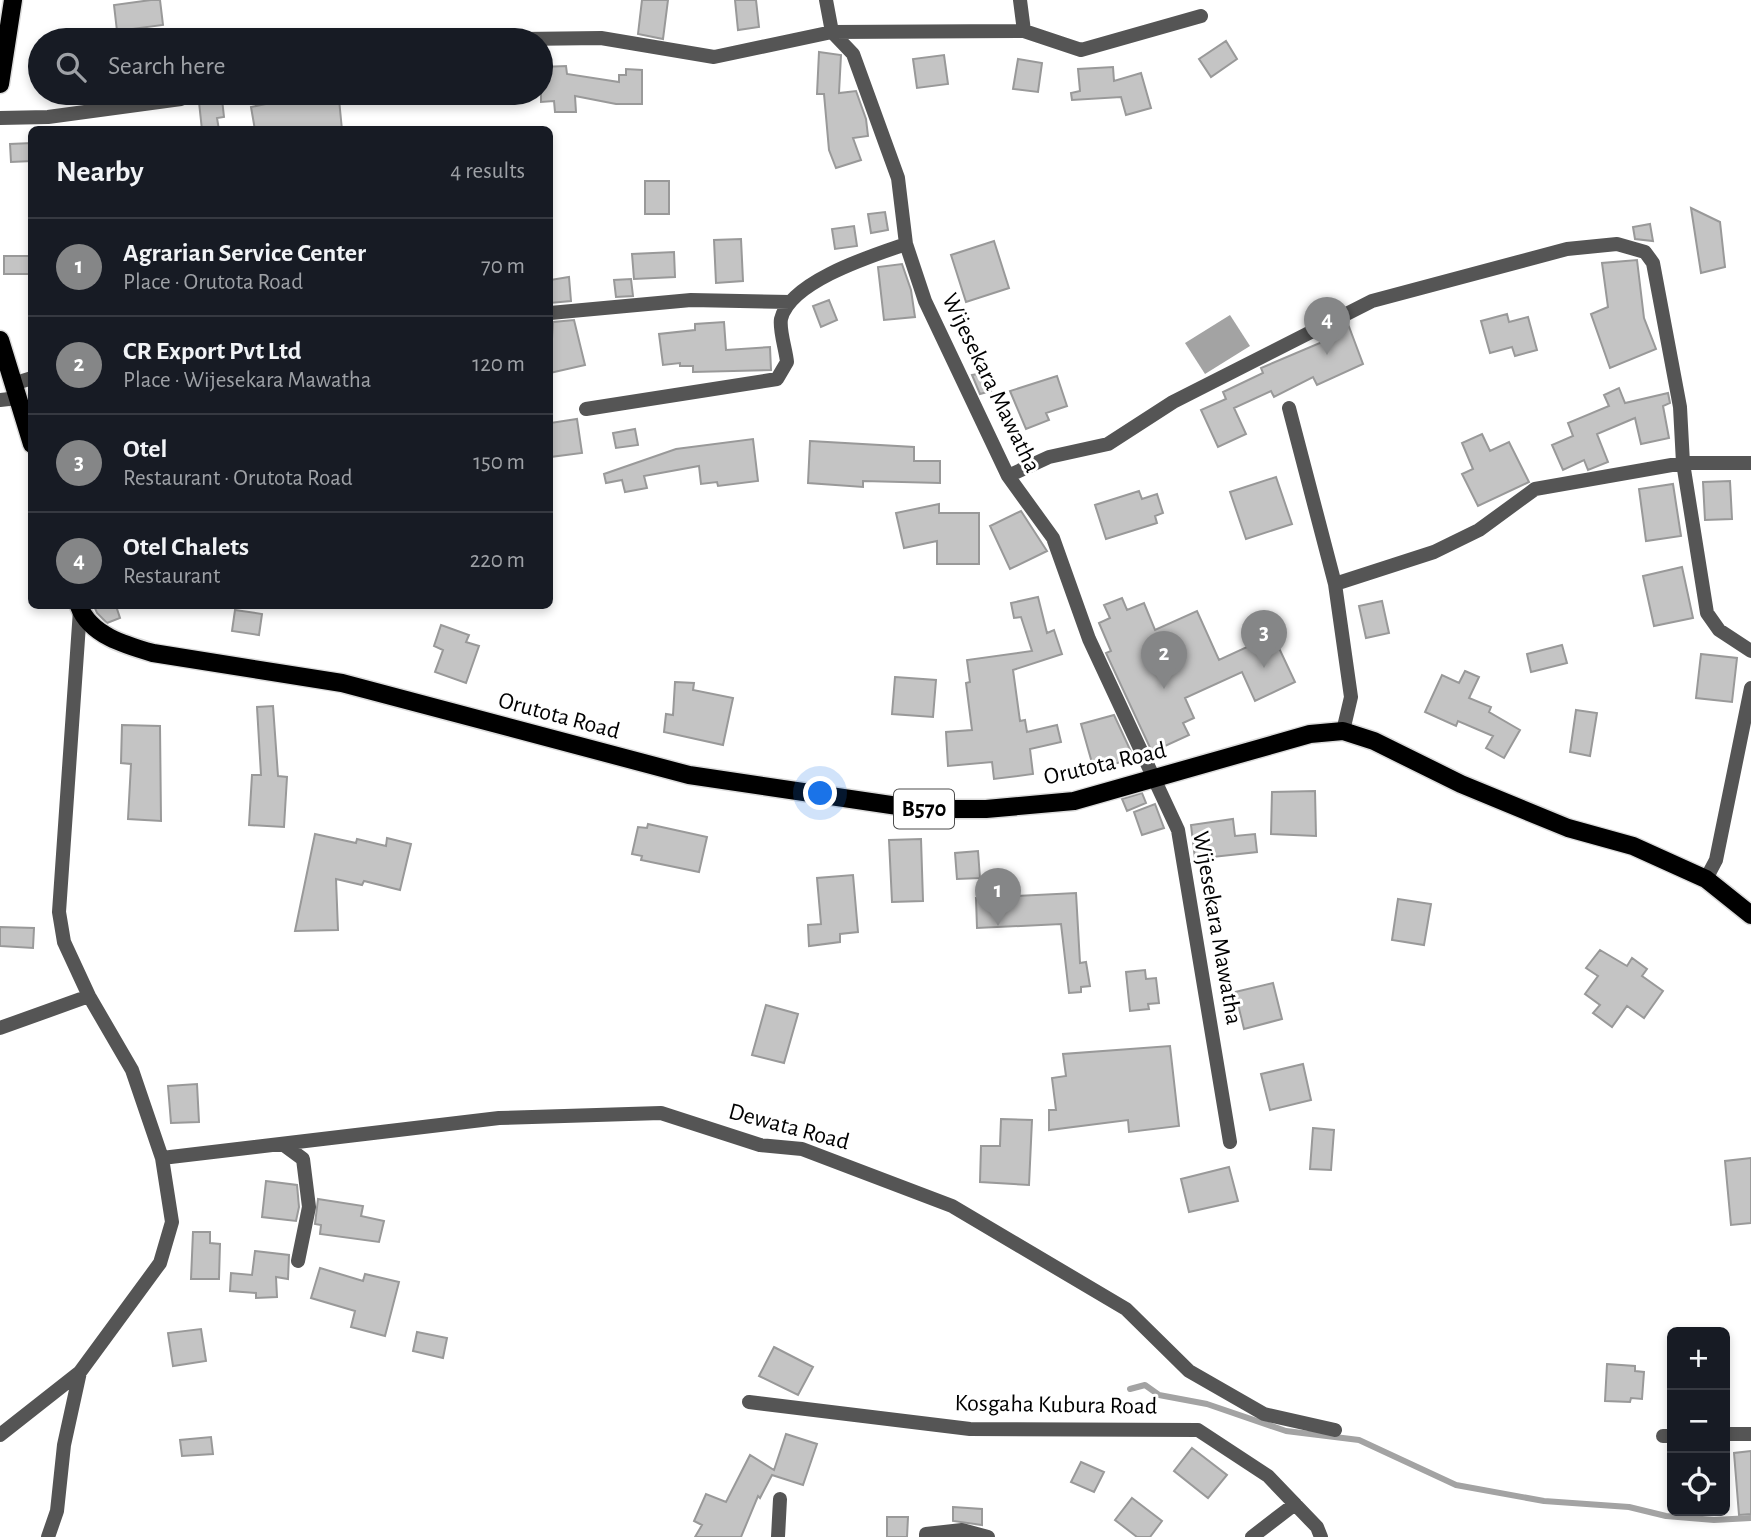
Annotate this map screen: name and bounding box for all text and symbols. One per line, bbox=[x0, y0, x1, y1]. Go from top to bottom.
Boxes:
search box bbox=[28, 28, 553, 105]
icon: search bbox=[52, 48, 90, 86]
text: Search here bbox=[108, 53, 226, 79]
text: Nearby bbox=[56, 157, 144, 187]
text: 4 results bbox=[450, 160, 525, 183]
text: Agrarian Service Center bbox=[123, 240, 366, 266]
text: 1 bbox=[75, 255, 83, 278]
text: 70 m bbox=[481, 255, 525, 278]
text: Place · Orutota Road bbox=[123, 271, 303, 294]
street label: Wijesekara Mawatha bbox=[937, 290, 1045, 476]
pin: 4 bbox=[1304, 297, 1350, 355]
text: CR Export Pvt Ltd bbox=[123, 338, 301, 364]
text: 2 bbox=[74, 353, 84, 376]
text: 120 m bbox=[472, 353, 525, 376]
text: Place · Wijesekara Mawatha bbox=[123, 369, 371, 392]
text: Otel bbox=[123, 436, 167, 462]
text: 3 bbox=[74, 451, 84, 474]
text: 150 m bbox=[473, 451, 525, 474]
text: Restaurant · Orutota Road bbox=[123, 467, 353, 490]
text: Otel Chalets bbox=[123, 534, 249, 560]
text: 4 bbox=[73, 549, 85, 572]
text: 220 m bbox=[470, 549, 525, 572]
text: Restaurant bbox=[123, 565, 220, 588]
pin: 3 bbox=[1241, 610, 1287, 668]
pin: 2 bbox=[1141, 631, 1187, 689]
street label: Orutota Road bbox=[496, 688, 622, 744]
street label: Orutota Road bbox=[1042, 738, 1168, 790]
your location bbox=[803, 776, 837, 810]
road number: B570 bbox=[894, 790, 954, 828]
street label: Wijesekara Mawatha bbox=[1188, 829, 1246, 1027]
pin: 1 bbox=[975, 868, 1021, 926]
street label: Dewata Road bbox=[726, 1099, 852, 1155]
map controls bbox=[1667, 1327, 1730, 1516]
button: + bbox=[1667, 1327, 1730, 1390]
button: − bbox=[1667, 1390, 1730, 1453]
street label: Kosgaha Kubura Road bbox=[954, 1391, 1158, 1419]
button: locate bbox=[1667, 1453, 1730, 1516]

